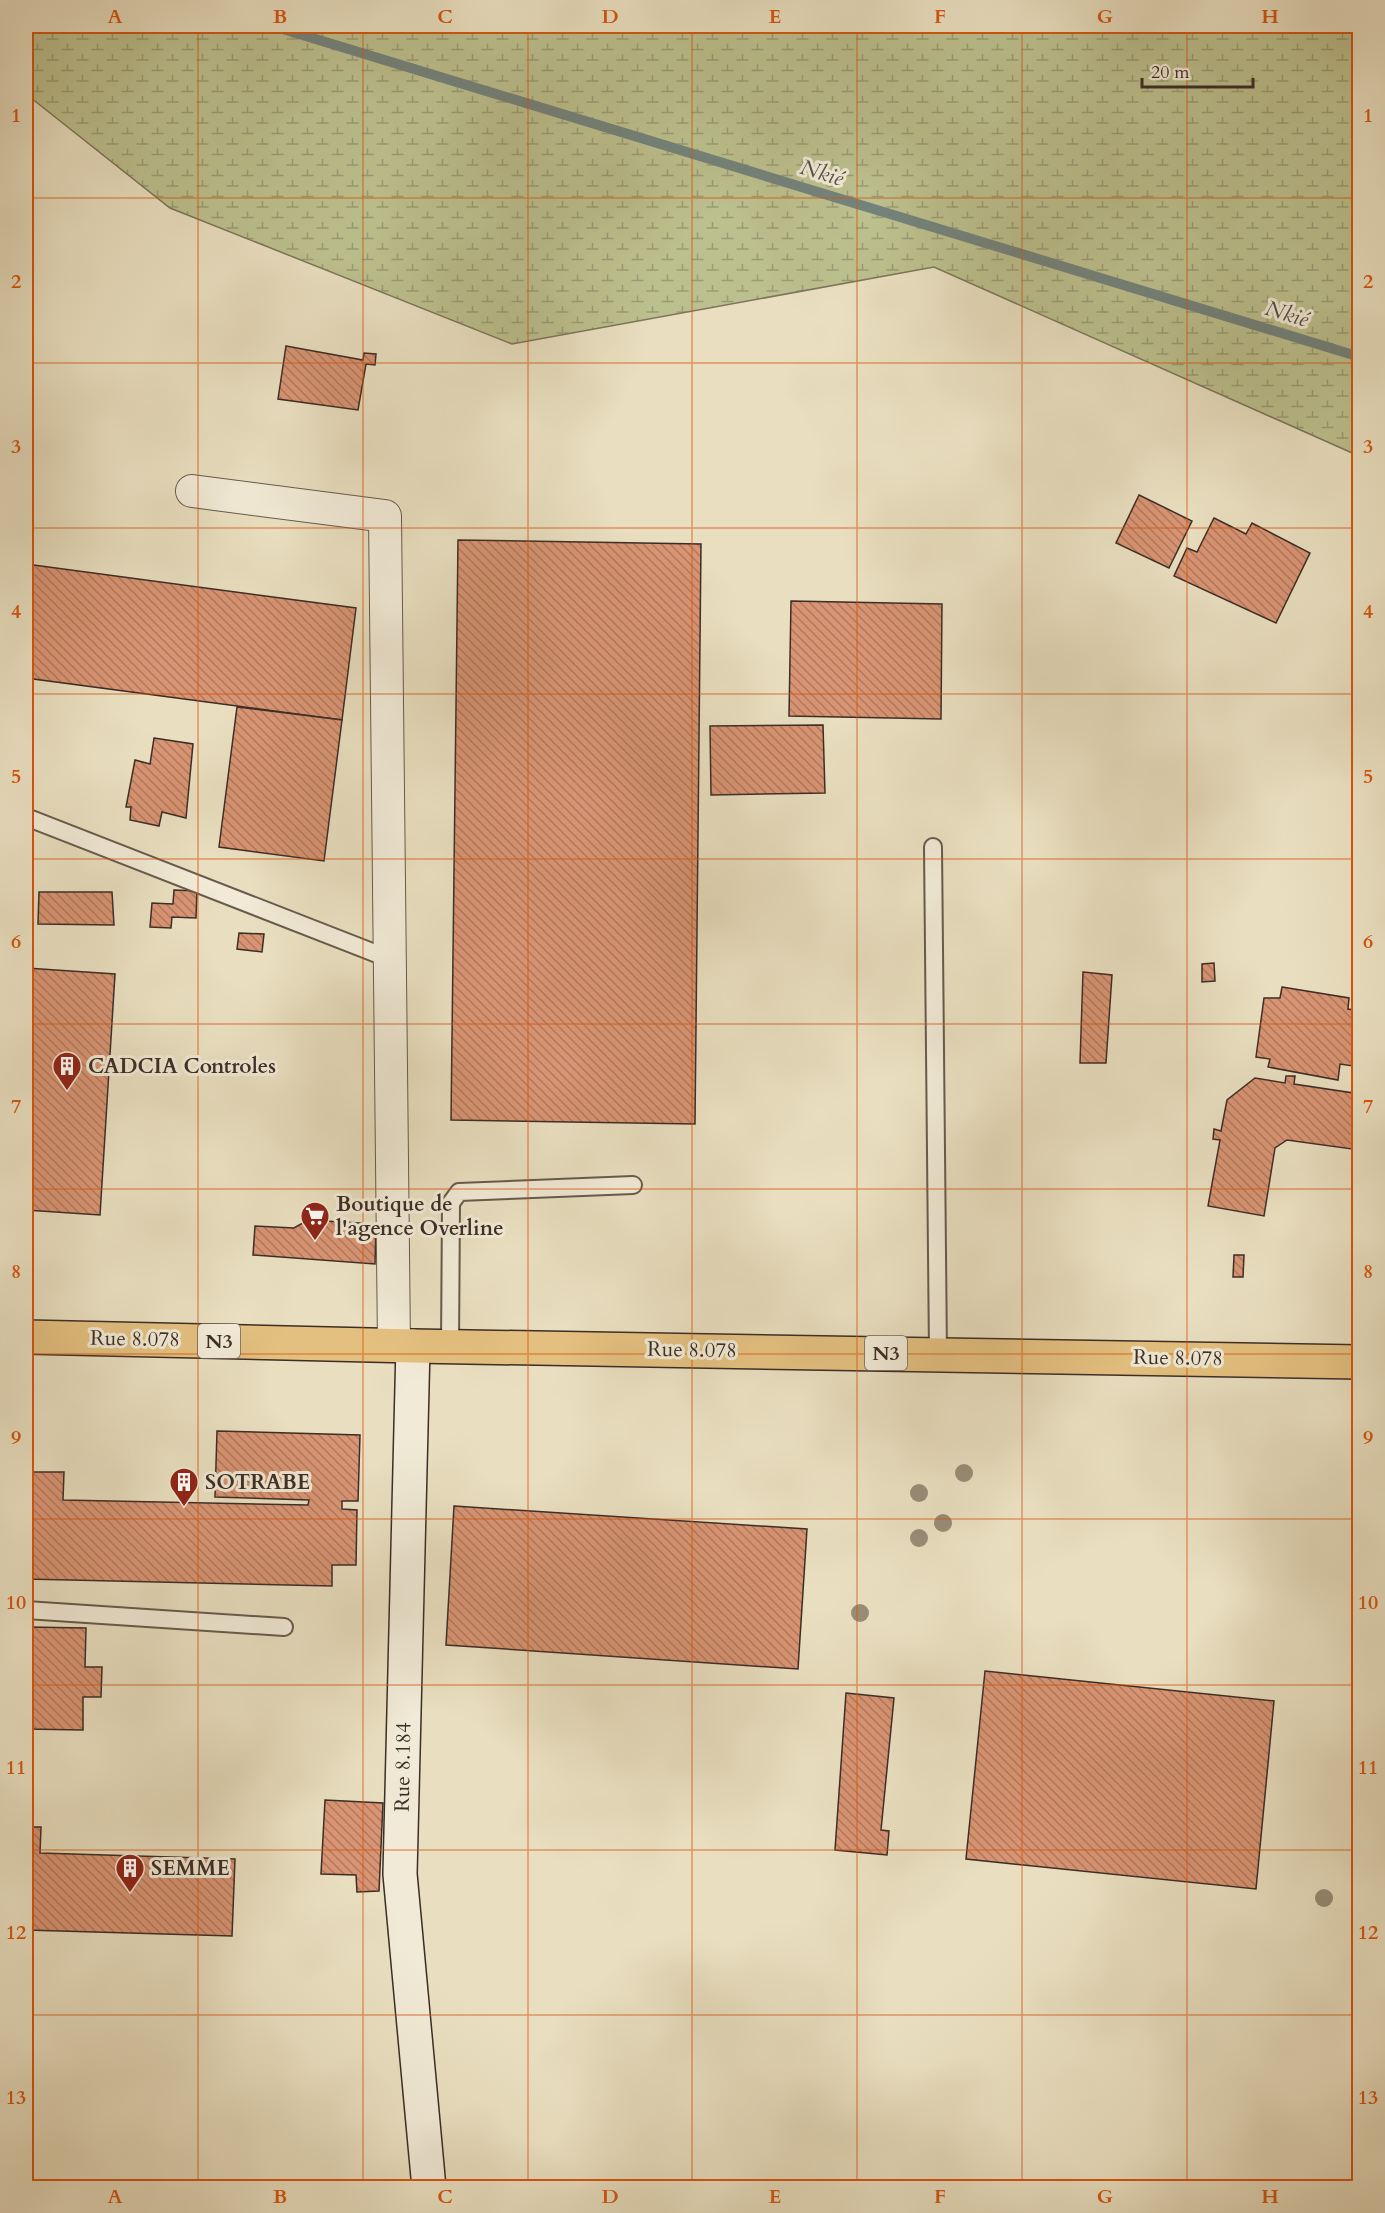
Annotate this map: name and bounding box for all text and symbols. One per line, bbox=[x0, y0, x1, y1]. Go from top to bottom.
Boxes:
text: A bbox=[107, 3, 123, 30]
text: B bbox=[273, 3, 287, 30]
text: C bbox=[437, 3, 453, 30]
text: D bbox=[601, 3, 619, 30]
text: E bbox=[769, 3, 781, 30]
text: F bbox=[934, 3, 946, 30]
text: G bbox=[1097, 3, 1113, 30]
text: H bbox=[1261, 3, 1279, 30]
scale bar bbox=[1142, 51, 1253, 89]
text: 20 m bbox=[1151, 60, 1190, 85]
text: 1 bbox=[11, 102, 21, 129]
text: 1 bbox=[1363, 102, 1373, 129]
water label: Nkié bbox=[797, 152, 849, 194]
text: 2 bbox=[11, 268, 21, 295]
text: 2 bbox=[1363, 268, 1373, 295]
water label: Nkié bbox=[1262, 293, 1314, 335]
text: 3 bbox=[11, 433, 21, 460]
text: 3 bbox=[1363, 433, 1373, 460]
text: 4 bbox=[11, 598, 21, 625]
text: 4 bbox=[1363, 598, 1373, 625]
text: 5 bbox=[11, 763, 21, 790]
text: 5 bbox=[1363, 763, 1373, 790]
text: 6 bbox=[11, 928, 21, 955]
text: 6 bbox=[1363, 928, 1373, 955]
building icon: CADCIA Controles bbox=[51, 1050, 83, 1092]
place label: CADCIA Controles bbox=[88, 1052, 276, 1081]
text: 7 bbox=[11, 1093, 21, 1120]
text: 7 bbox=[1363, 1093, 1373, 1120]
place label: Boutique de l'agence Overline bbox=[336, 1190, 504, 1243]
supermarket icon: Boutique de l'agence Overline bbox=[299, 1200, 331, 1242]
text: 8 bbox=[11, 1258, 21, 1285]
text: 8 bbox=[1363, 1258, 1373, 1285]
street label: Rue 8.078 bbox=[90, 1324, 180, 1354]
road number: N3 bbox=[198, 1324, 240, 1358]
street label: Rue 8.078 bbox=[647, 1335, 737, 1365]
road number: N3 bbox=[865, 1336, 907, 1370]
street label: Rue 8.078 bbox=[1133, 1343, 1223, 1373]
text: 9 bbox=[11, 1424, 21, 1451]
text: 9 bbox=[1363, 1424, 1373, 1451]
building icon: SOTRABE bbox=[168, 1466, 200, 1508]
place label: SOTRABE bbox=[205, 1468, 310, 1497]
text: 10 bbox=[6, 1589, 26, 1616]
text: 10 bbox=[1358, 1589, 1378, 1616]
street label: Rue 8.184 bbox=[388, 1722, 418, 1812]
text: 11 bbox=[6, 1754, 26, 1781]
text: 11 bbox=[1358, 1754, 1378, 1781]
building icon: SEMME bbox=[114, 1852, 146, 1894]
place label: SEMME bbox=[151, 1854, 230, 1883]
text: 12 bbox=[6, 1919, 26, 1946]
text: 12 bbox=[1358, 1919, 1378, 1946]
text: 13 bbox=[6, 2084, 26, 2111]
text: 13 bbox=[1358, 2084, 1378, 2111]
text: A bbox=[107, 2183, 123, 2210]
text: B bbox=[273, 2183, 287, 2210]
text: C bbox=[437, 2183, 453, 2210]
text: D bbox=[601, 2183, 619, 2210]
text: E bbox=[769, 2183, 781, 2210]
text: F bbox=[934, 2183, 946, 2210]
text: G bbox=[1097, 2183, 1113, 2210]
text: H bbox=[1261, 2183, 1279, 2210]

